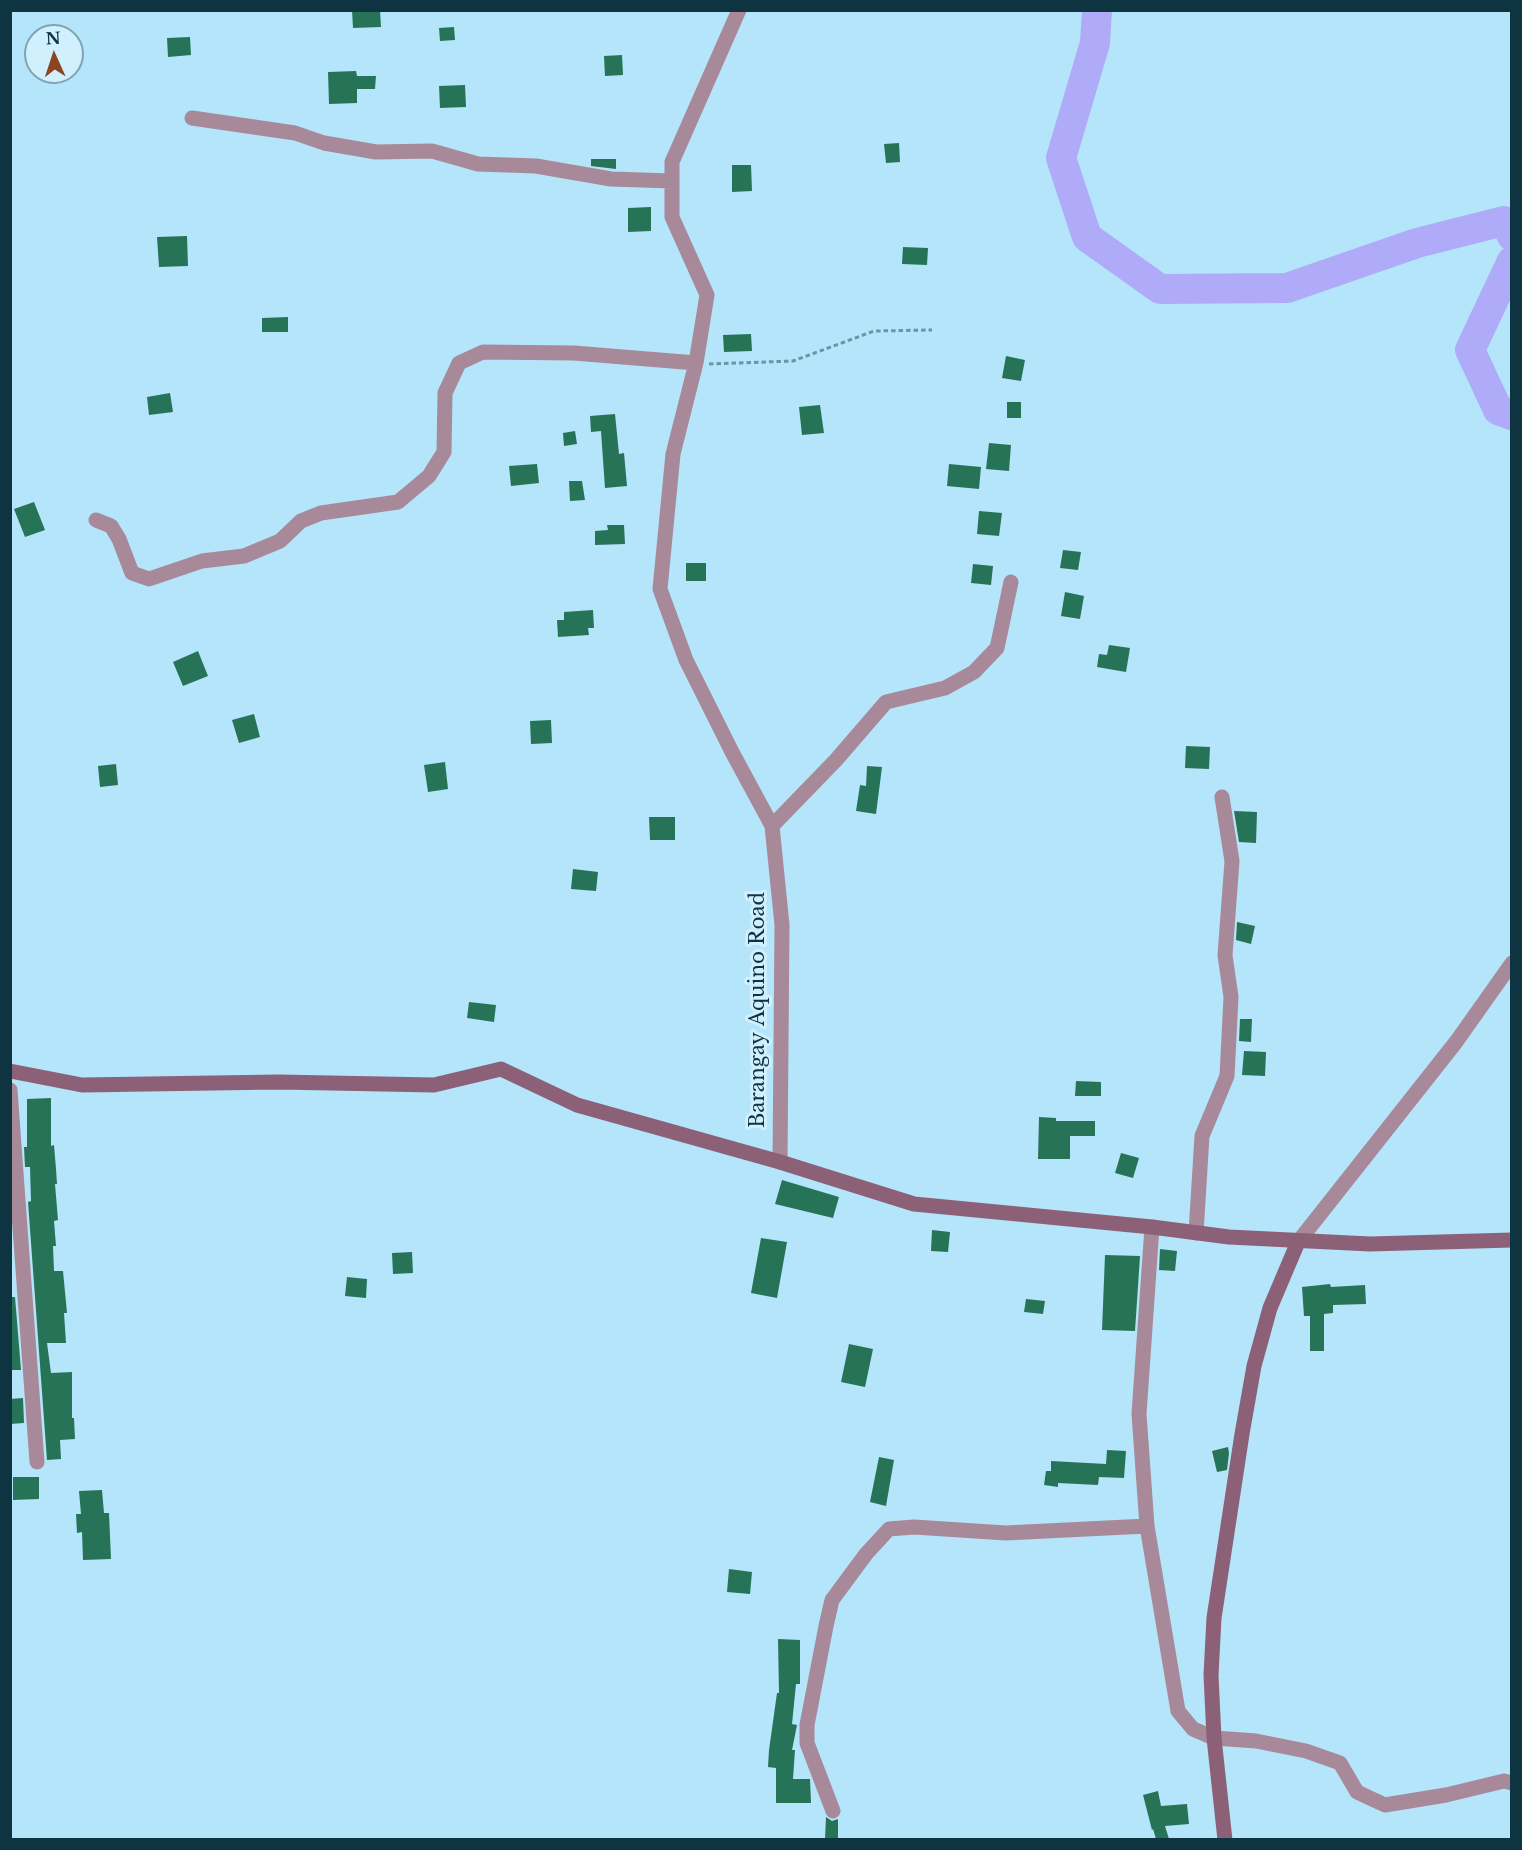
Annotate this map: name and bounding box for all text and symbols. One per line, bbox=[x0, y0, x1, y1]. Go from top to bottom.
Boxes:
north arrow bbox=[24, 24, 84, 84]
text: N bbox=[45, 28, 61, 48]
street label: Barangay Aquino Road bbox=[746, 892, 770, 1128]

